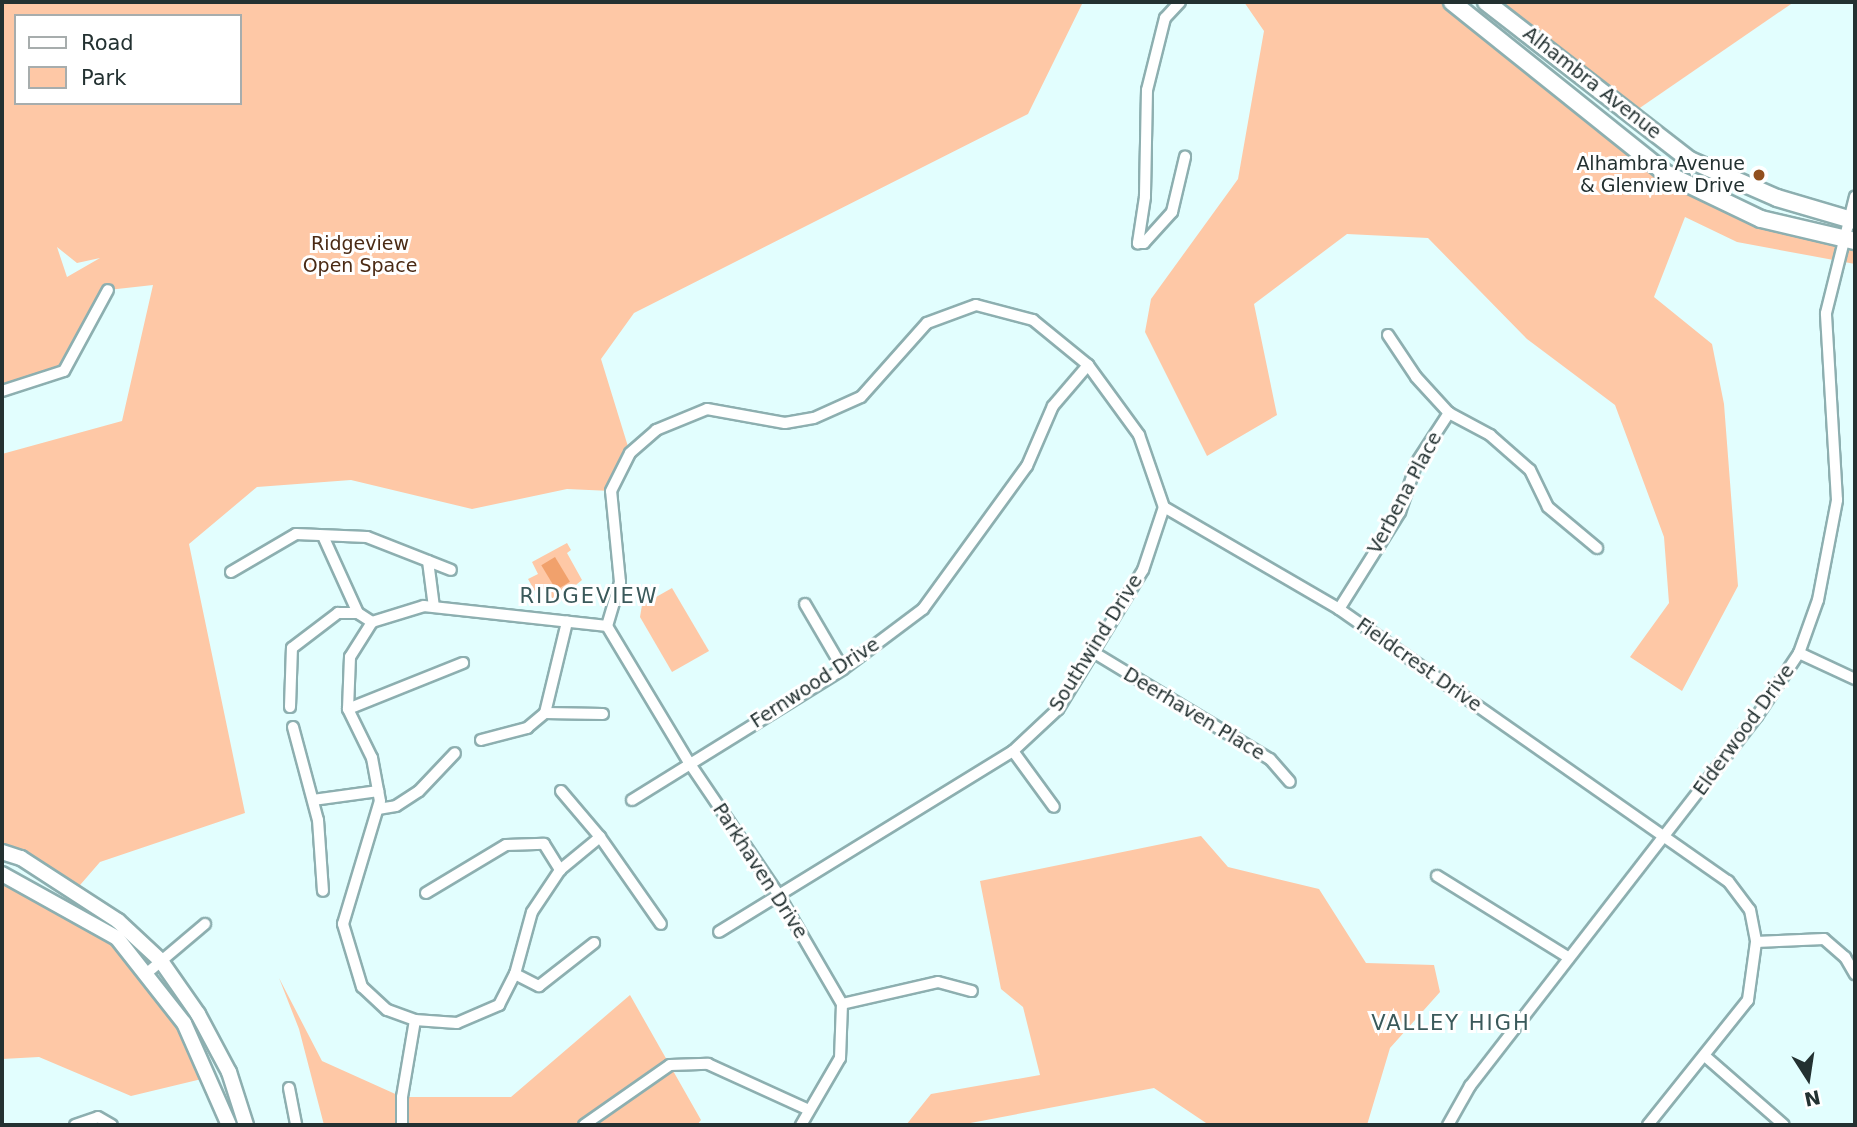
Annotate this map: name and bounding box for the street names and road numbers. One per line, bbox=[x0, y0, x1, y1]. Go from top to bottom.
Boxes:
street label: Alhambra Avenue bbox=[1519, 22, 1665, 144]
street label: Verbena Place bbox=[1363, 428, 1447, 558]
street label: Southwind Drive bbox=[1045, 570, 1147, 716]
street label: Fieldcrest Drive bbox=[1352, 613, 1486, 717]
street label: Fernwood Drive bbox=[746, 633, 884, 733]
street label: Elderwood Drive bbox=[1689, 660, 1799, 800]
street label: Deerhaven Place bbox=[1119, 663, 1269, 765]
street label: Parkhaven Drive bbox=[708, 799, 812, 943]

